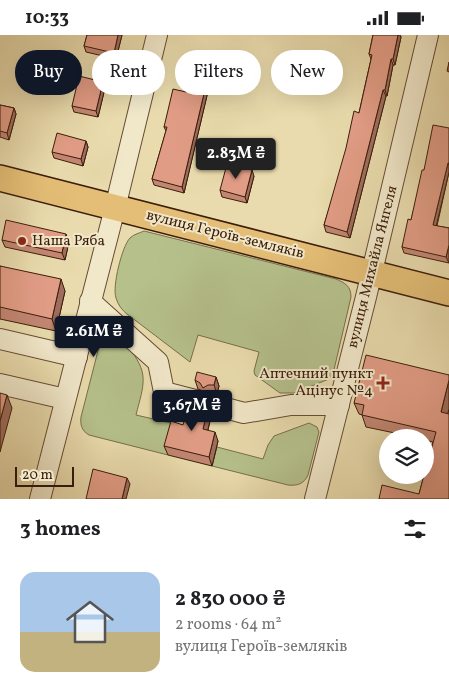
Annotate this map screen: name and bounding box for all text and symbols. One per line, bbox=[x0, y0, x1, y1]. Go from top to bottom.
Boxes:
text: 10:33 bbox=[25, 5, 69, 31]
chip: Buy bbox=[15, 50, 82, 95]
chip: Rent bbox=[92, 50, 165, 95]
chip: Filters bbox=[175, 50, 261, 95]
chip: New bbox=[271, 50, 343, 95]
pin: 2.83M ₴ bbox=[190, 137, 282, 180]
text: 2.83M ₴ bbox=[207, 143, 265, 165]
street label: вулиця Михайла Янгеля bbox=[343, 183, 403, 350]
street label: вулиця Героїв-земляків bbox=[144, 205, 306, 265]
place label: Наша Ряба bbox=[32, 231, 105, 252]
marker: Наша Ряба bbox=[16, 235, 28, 247]
pin: 2.61M ₴ bbox=[48, 315, 140, 358]
text: 2.61M ₴ bbox=[66, 321, 122, 343]
place label: Аптечний пункт Ацінус №4 bbox=[259, 364, 373, 402]
marker: Аптечний пункт Ацінус №4 bbox=[377, 377, 389, 389]
pin: 3.67M ₴ bbox=[146, 389, 238, 432]
text: 3.67M ₴ bbox=[163, 395, 221, 417]
map controls bbox=[379, 429, 434, 484]
button: layers bbox=[379, 429, 434, 484]
scale bar bbox=[15, 464, 74, 487]
text: 20 m bbox=[22, 466, 53, 485]
text: 3 homes bbox=[20, 515, 101, 544]
icon: filters bbox=[401, 515, 429, 543]
text: 2 830 000 ₴ bbox=[175, 585, 286, 614]
icon: home bbox=[60, 592, 120, 652]
text: 2 rooms · 64 m² bbox=[175, 614, 282, 636]
text: вулиця Героїв-земляків bbox=[175, 636, 347, 658]

